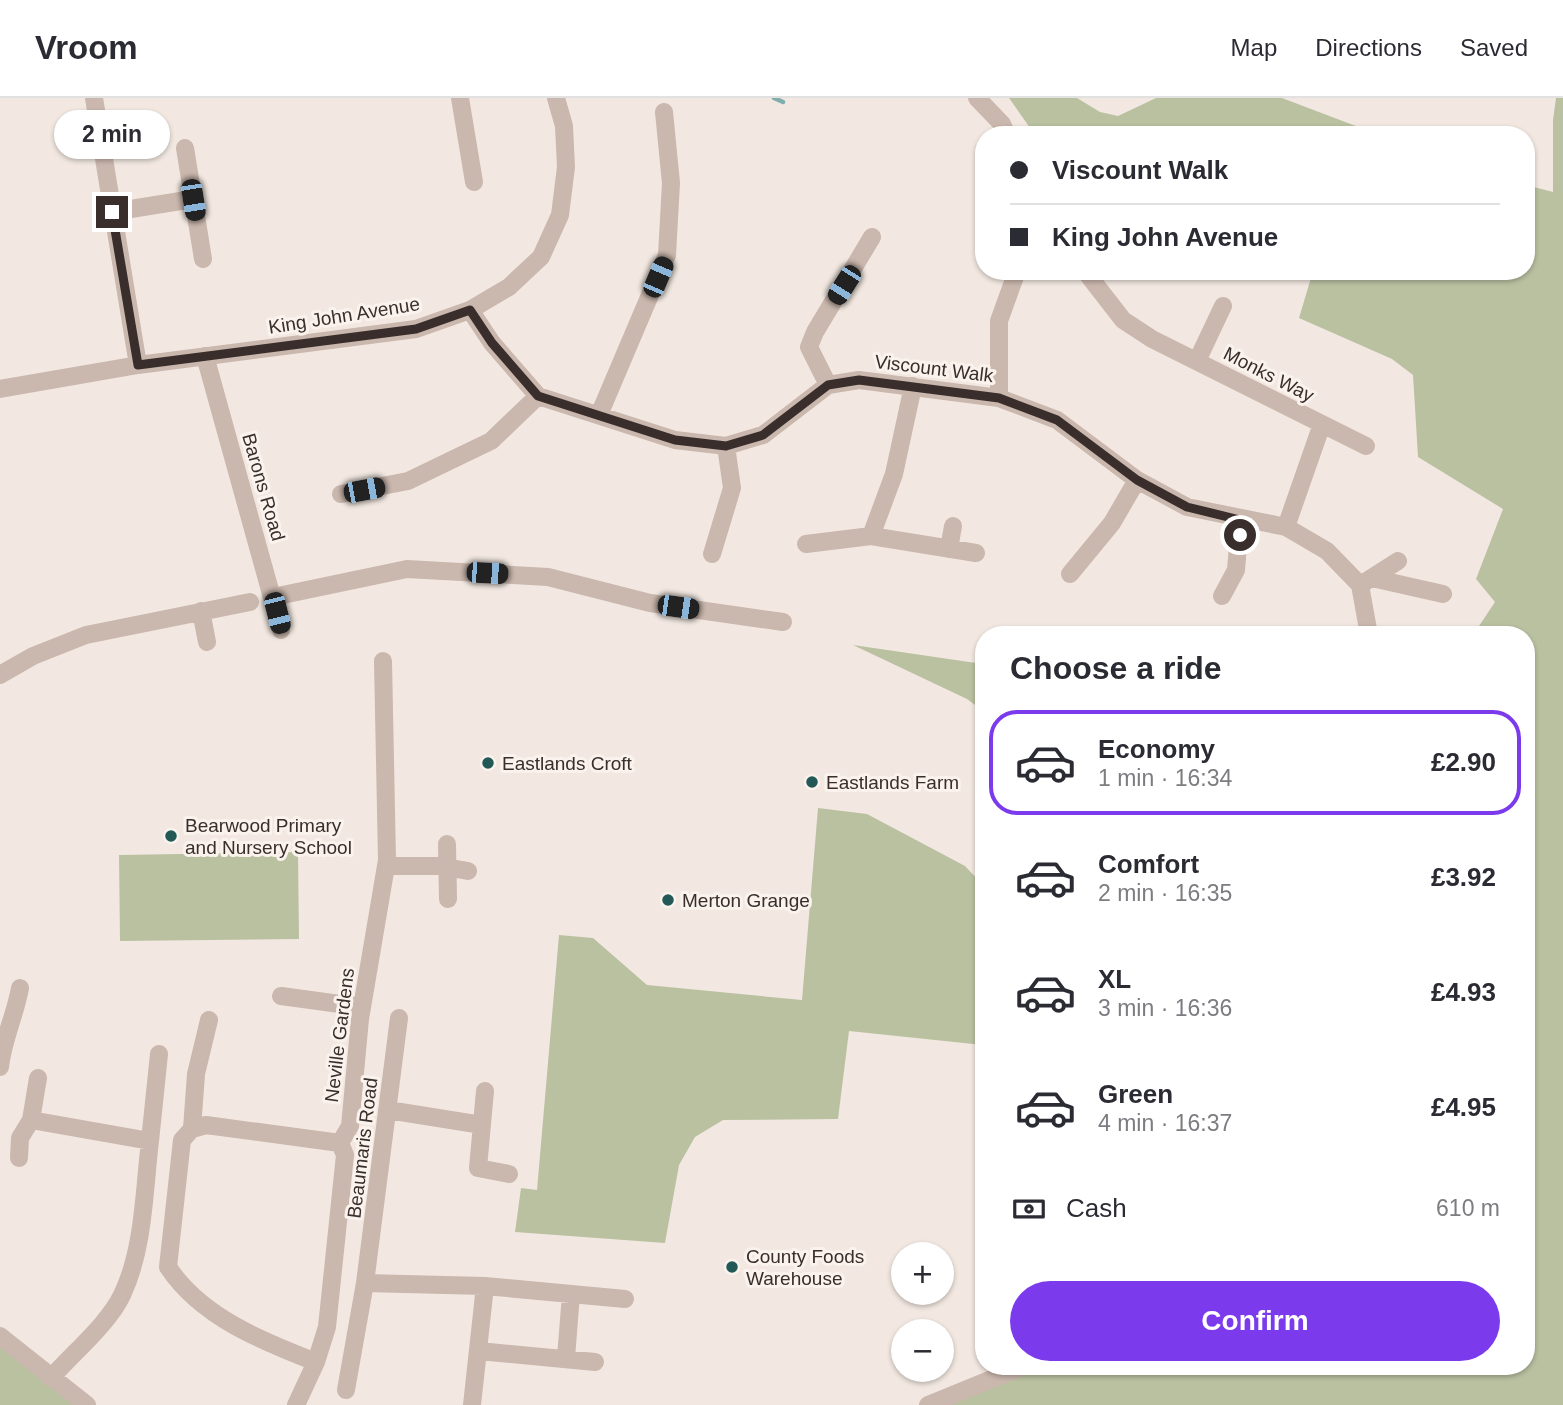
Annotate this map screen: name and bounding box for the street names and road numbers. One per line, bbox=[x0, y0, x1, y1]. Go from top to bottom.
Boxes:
street label: King John Avenue bbox=[267, 293, 421, 338]
street label: Monks Way bbox=[1220, 343, 1318, 406]
street label: Viscount Walk bbox=[873, 351, 995, 386]
street label: Barons Road bbox=[238, 431, 289, 543]
street label: Neville Gardens bbox=[321, 967, 358, 1103]
street label: Beaumaris Road bbox=[343, 1077, 382, 1220]

